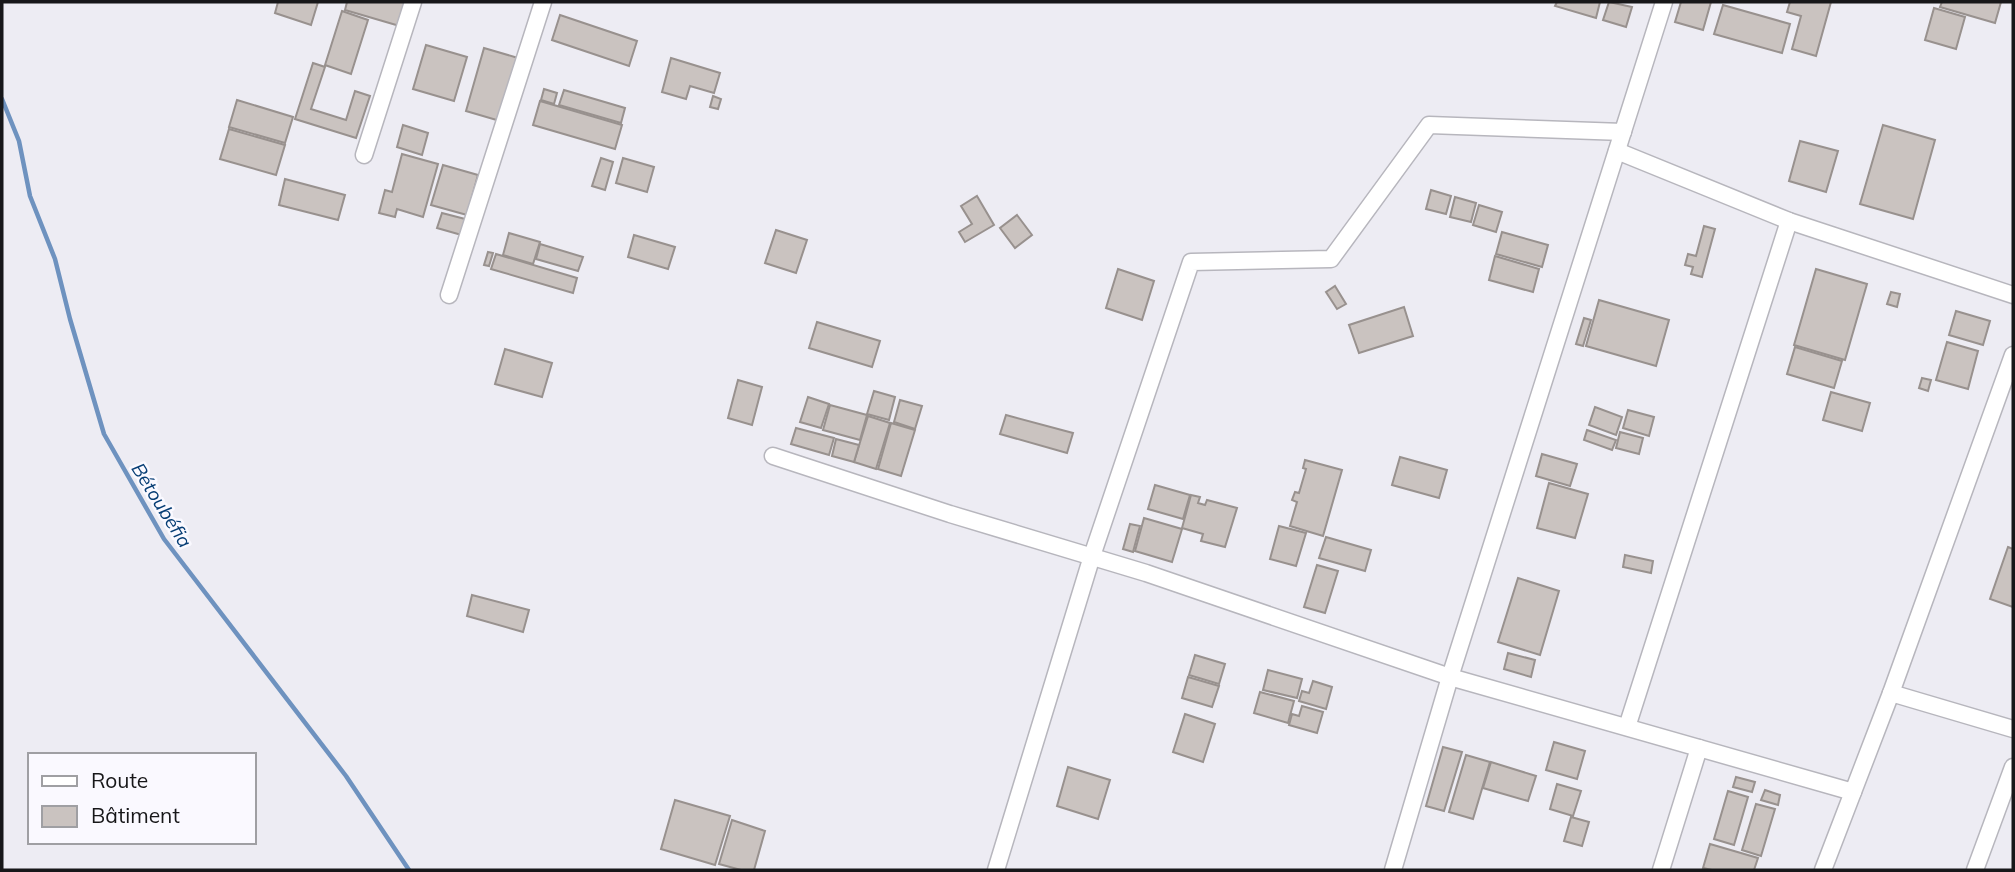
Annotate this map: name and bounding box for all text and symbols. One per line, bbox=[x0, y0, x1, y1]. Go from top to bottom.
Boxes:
water label: Bétoubéfia bbox=[126, 458, 198, 552]
legend bbox=[28, 753, 256, 844]
text: Route bbox=[91, 767, 148, 793]
text: Bâtiment bbox=[91, 802, 180, 828]

